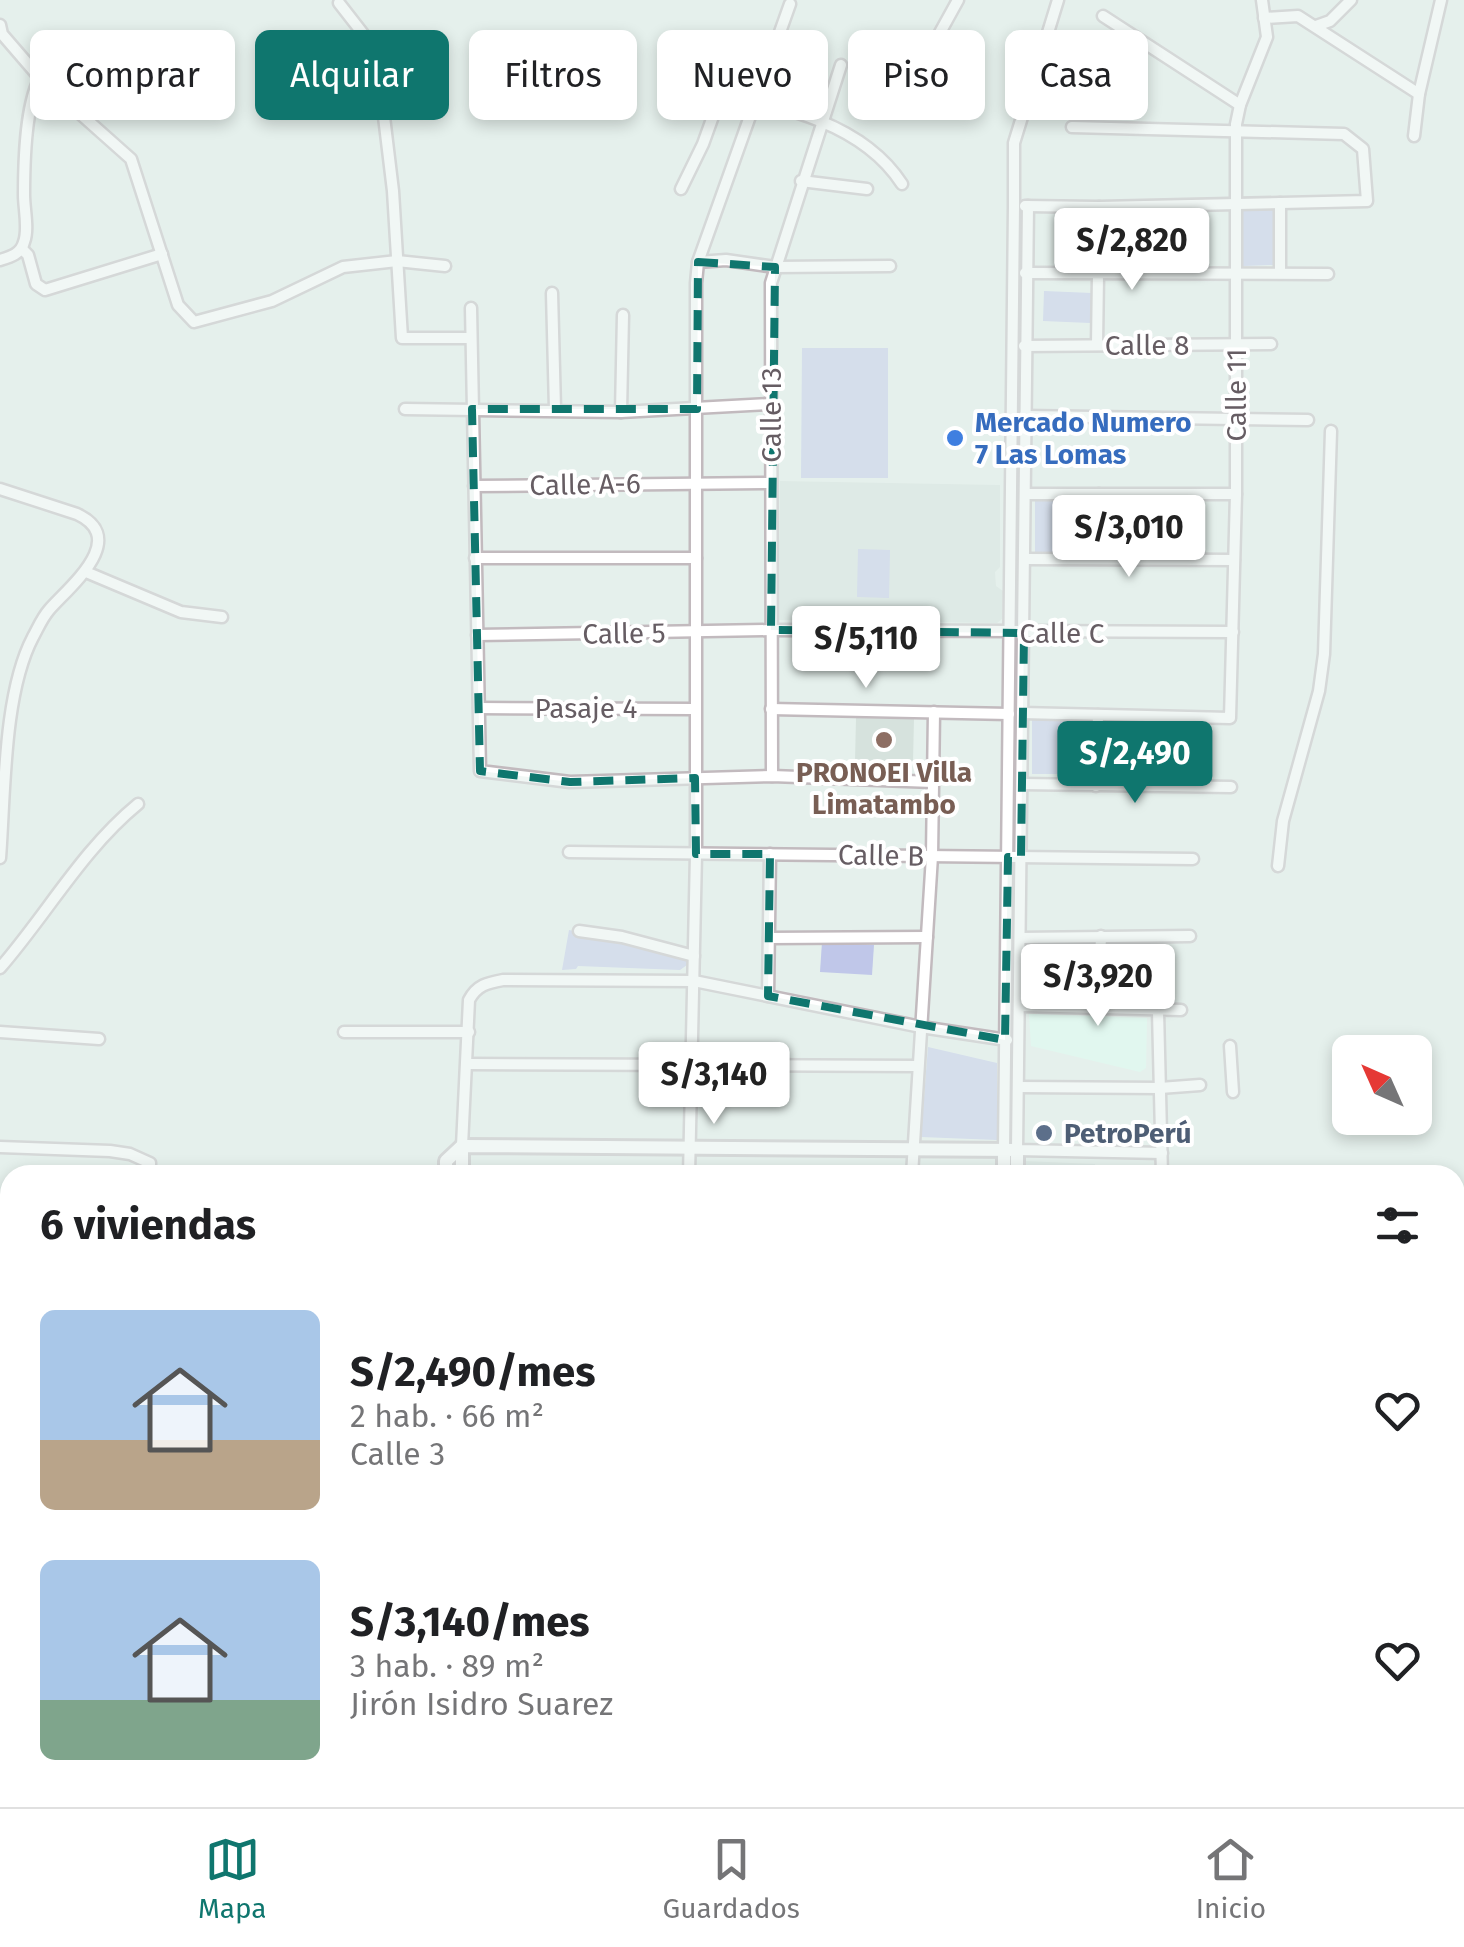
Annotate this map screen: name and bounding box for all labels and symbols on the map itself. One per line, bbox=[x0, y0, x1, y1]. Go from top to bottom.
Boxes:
pin: S/2,820 bbox=[1040, 208, 1224, 293]
street label: Calle 8 bbox=[1105, 329, 1189, 362]
street label: Calle 11 bbox=[1220, 348, 1253, 442]
street label: Calle 13 bbox=[755, 367, 788, 463]
place label: Mercado Numero 7 Las Lomas bbox=[975, 406, 1192, 471]
marker: Mercado Numero 7 Las Lomas bbox=[944, 427, 966, 449]
street label: Calle A-6 bbox=[529, 467, 641, 502]
pin: S/3,010 bbox=[1037, 495, 1221, 580]
pin: S/5,110 bbox=[774, 606, 958, 691]
street label: Calle 5 bbox=[582, 616, 666, 651]
street label: Calle C bbox=[1020, 617, 1105, 650]
street label: Pasaje 4 bbox=[535, 692, 638, 725]
pin: S/2,490 bbox=[1043, 721, 1227, 806]
marker: PRONOEI Villa Limatambo bbox=[873, 729, 895, 751]
place label: PRONOEI Villa Limatambo bbox=[796, 756, 972, 821]
street label: Calle B bbox=[838, 838, 924, 873]
pin: S/3,920 bbox=[1006, 944, 1190, 1029]
north arrow bbox=[1332, 1035, 1432, 1135]
pin: S/3,140 bbox=[622, 1042, 806, 1127]
place label: PetroPerú bbox=[1064, 1117, 1192, 1150]
marker: PetroPerú bbox=[1033, 1122, 1055, 1144]

